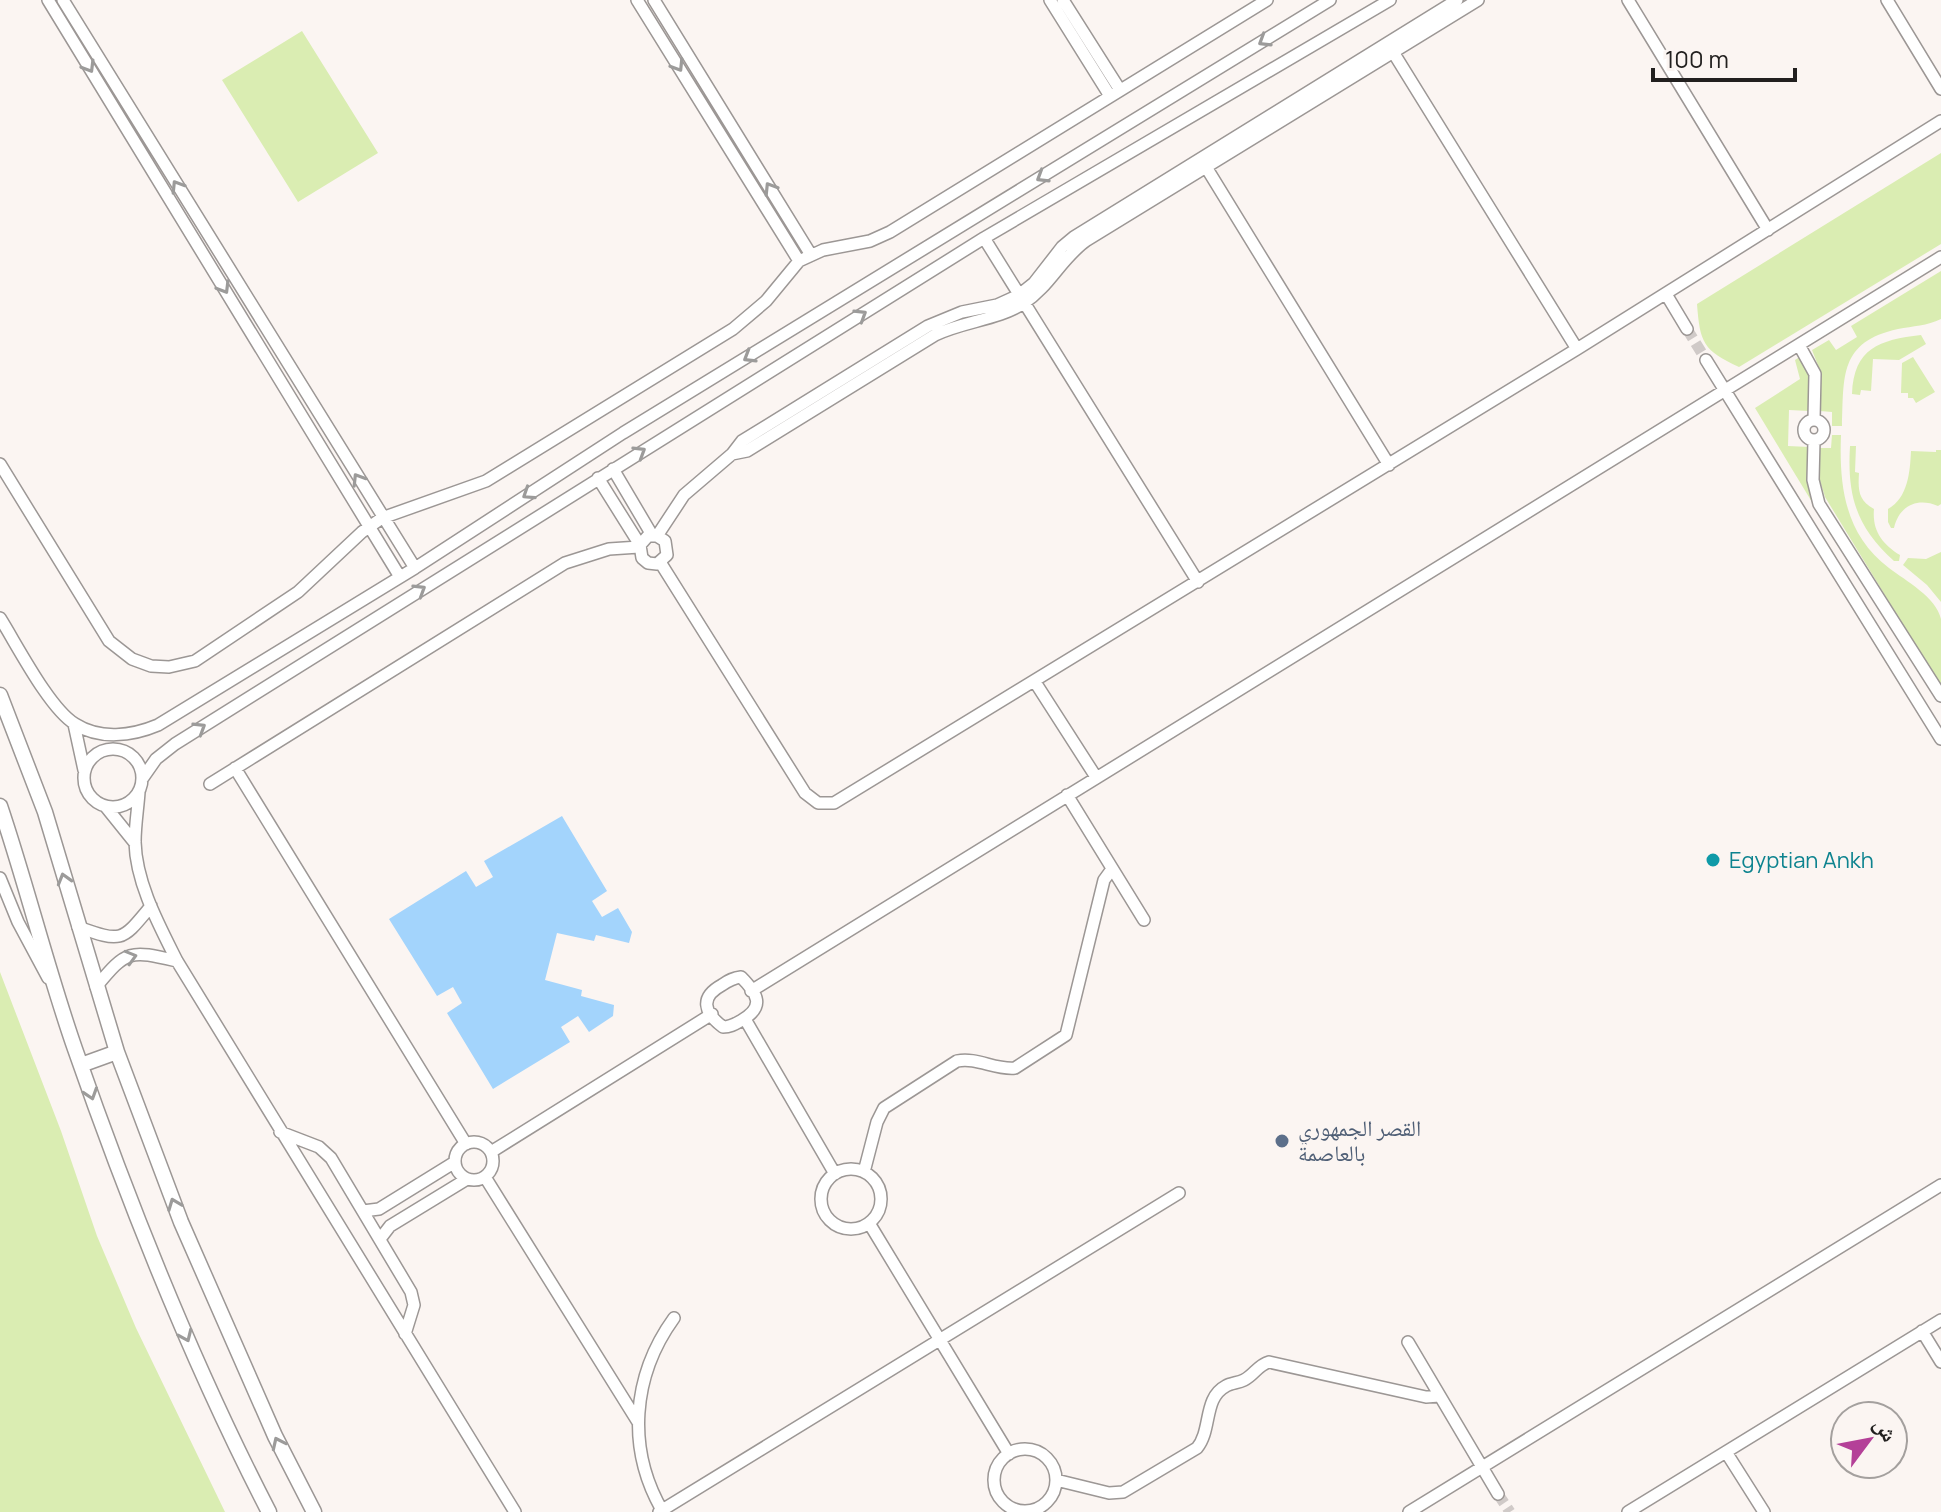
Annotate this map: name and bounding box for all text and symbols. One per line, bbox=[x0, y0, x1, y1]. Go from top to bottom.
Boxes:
one-way arrow bbox=[1258, 31, 1273, 47]
scale bar bbox=[1653, 32, 1795, 82]
text: 100 m bbox=[1665, 42, 1729, 75]
one-way arrow bbox=[669, 57, 684, 72]
one-way arrow bbox=[79, 58, 94, 73]
one-way arrow bbox=[1036, 167, 1051, 183]
one-way arrow bbox=[172, 180, 187, 195]
one-way arrow bbox=[764, 182, 780, 197]
one-way arrow bbox=[214, 280, 229, 294]
one-way arrow bbox=[853, 310, 867, 325]
one-way arrow bbox=[743, 347, 758, 363]
one-way arrow bbox=[632, 447, 646, 462]
one-way arrow bbox=[352, 473, 367, 487]
one-way arrow bbox=[523, 485, 537, 500]
one-way arrow bbox=[411, 585, 426, 600]
one-way arrow bbox=[191, 723, 205, 738]
place label: Egyptian Ankh bbox=[1729, 845, 1874, 875]
marker: Egyptian Ankh bbox=[1704, 851, 1722, 869]
one-way arrow bbox=[57, 872, 73, 886]
one-way arrow bbox=[124, 950, 137, 967]
one-way arrow bbox=[81, 1086, 97, 1100]
place label: القصر الجمهوري بالعاصمة bbox=[1298, 1113, 1421, 1168]
marker: القصر الجمهوري بالعاصمة bbox=[1273, 1132, 1291, 1150]
one-way arrow bbox=[167, 1198, 184, 1212]
one-way arrow bbox=[176, 1328, 192, 1342]
north arrow bbox=[1829, 1400, 1909, 1480]
text: ش bbox=[1867, 1412, 1905, 1447]
one-way arrow bbox=[272, 1437, 288, 1451]

